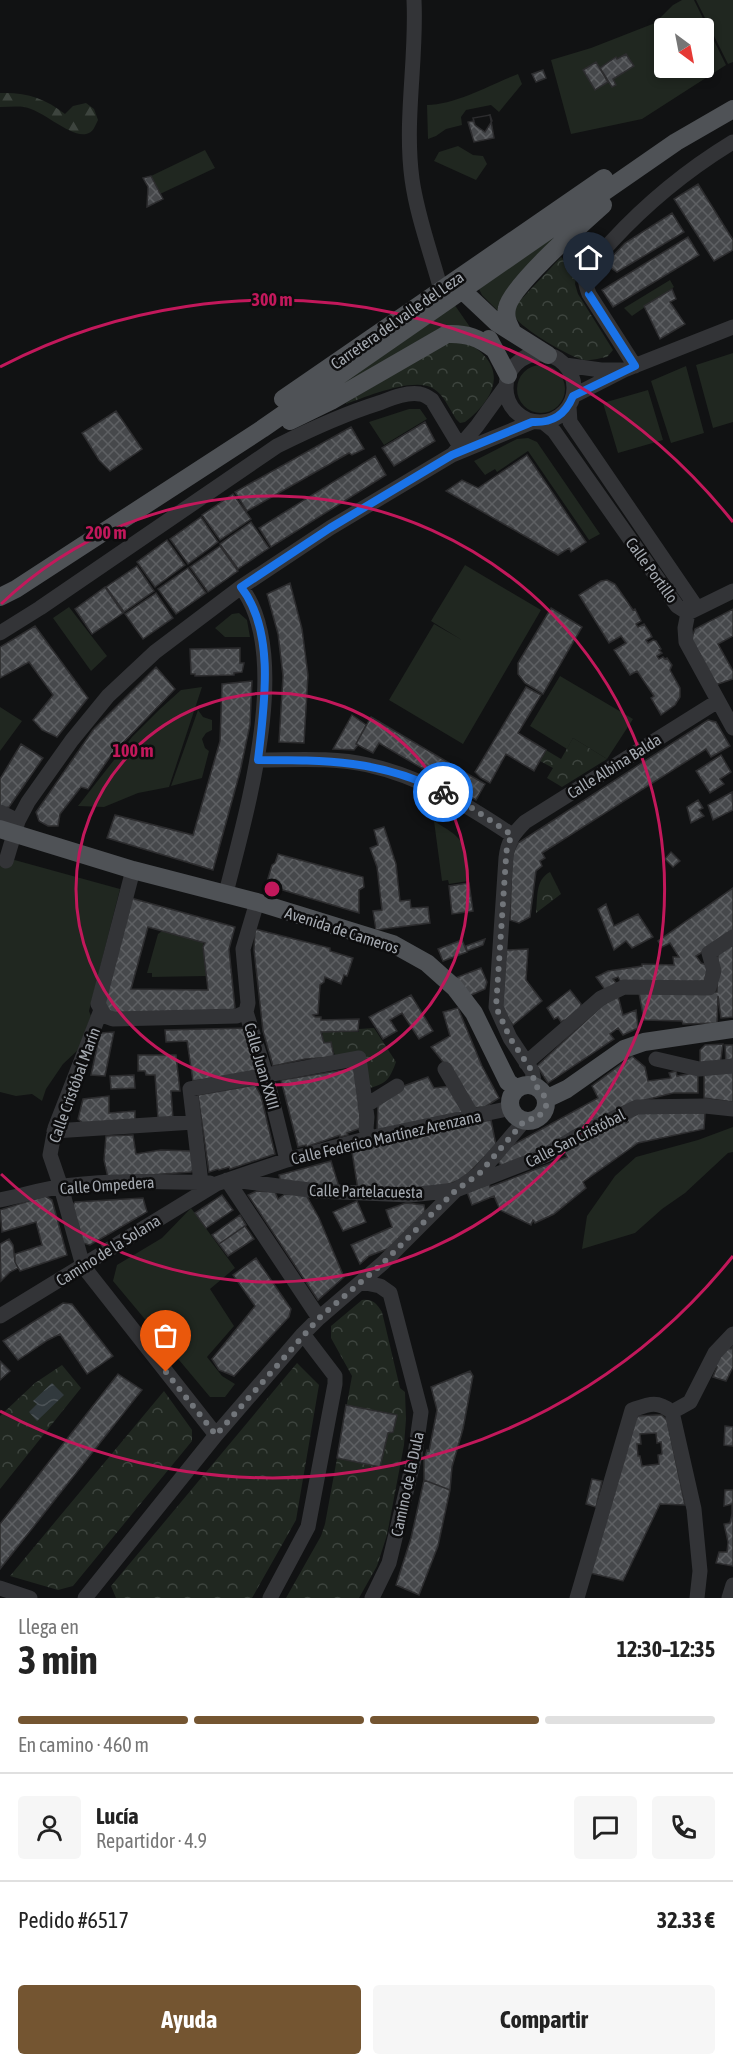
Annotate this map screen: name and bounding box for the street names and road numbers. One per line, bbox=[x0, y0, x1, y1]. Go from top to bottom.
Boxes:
street label: Carretera del valle del Leza bbox=[327, 267, 467, 373]
street label: Calle Portillo bbox=[622, 534, 682, 606]
street label: Calle Albina Balda bbox=[564, 730, 664, 802]
street label: Avenida de Cameros bbox=[283, 903, 401, 957]
street label: Calle Juan XXIII bbox=[241, 1021, 283, 1111]
street label: Calle Cristóbal Marín bbox=[45, 1025, 103, 1145]
street label: Calle San Cristóbal bbox=[522, 1105, 628, 1171]
street label: Calle Federico Martínez Arenzana bbox=[289, 1106, 483, 1168]
street label: Calle Ompedera bbox=[59, 1173, 155, 1198]
street label: Calle Partelacuesta bbox=[309, 1181, 423, 1201]
street label: Camino de la Solana bbox=[53, 1211, 163, 1289]
street label: Camino de la Dula bbox=[387, 1430, 427, 1538]

